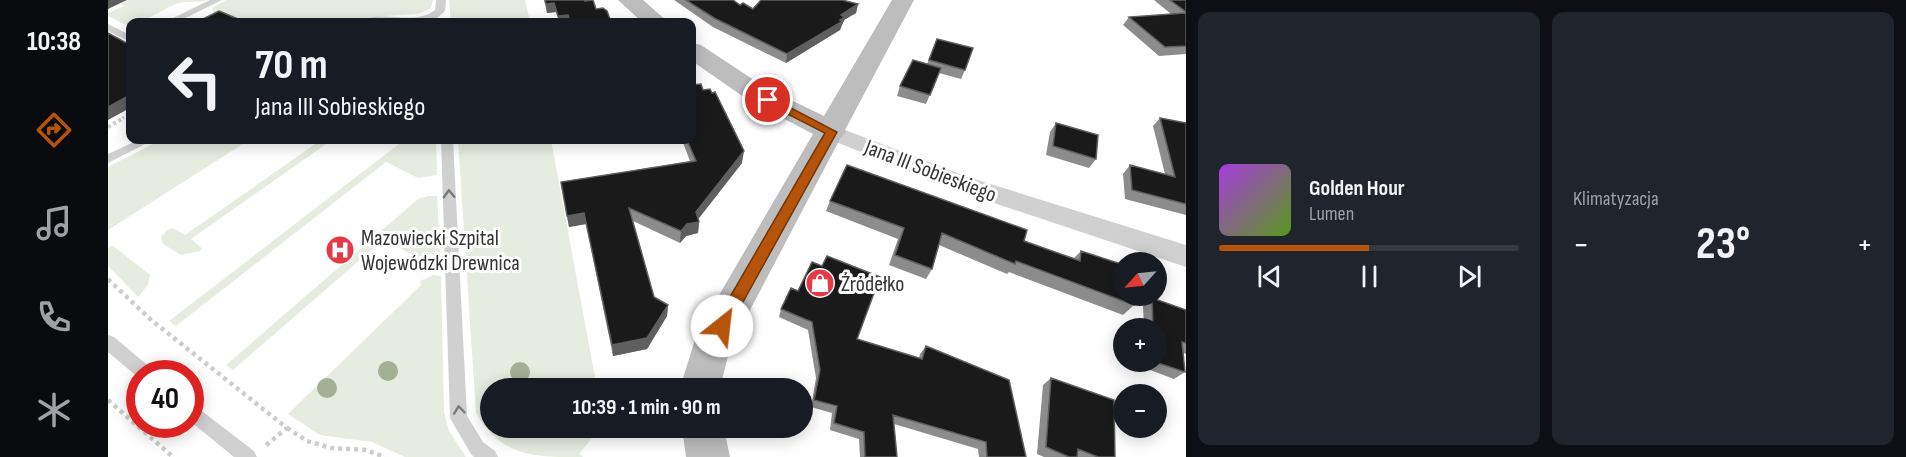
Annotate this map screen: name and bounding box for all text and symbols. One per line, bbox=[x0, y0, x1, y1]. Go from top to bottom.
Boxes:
text: 10:38 bbox=[27, 26, 81, 58]
text: 70 m bbox=[255, 40, 328, 91]
icon: left bbox=[156, 42, 234, 120]
pin bbox=[742, 74, 793, 125]
icon: arrive bbox=[751, 83, 784, 116]
text: Jana III Sobieskiego bbox=[255, 91, 425, 123]
icon: directions bbox=[33, 109, 75, 151]
street label: Jana III Sobieskiego bbox=[860, 134, 1000, 209]
text: Golden Hour bbox=[1309, 175, 1405, 202]
text: Klimatyzacja bbox=[1573, 187, 1659, 211]
one-way arrow bbox=[442, 190, 455, 199]
icon: music bbox=[33, 202, 75, 244]
text: Lumen bbox=[1309, 202, 1354, 226]
text: 23° bbox=[1696, 217, 1750, 272]
place label: Mazowiecki Szpital Wojewódzki Drewnica bbox=[361, 225, 520, 277]
text: − bbox=[1573, 225, 1589, 265]
text: + bbox=[1857, 225, 1873, 265]
hospital icon: Mazowiecki Szpital Wojewódzki Drewnica bbox=[324, 234, 356, 266]
north arrow bbox=[1113, 252, 1167, 306]
map controls bbox=[1113, 252, 1167, 438]
icon: previous bbox=[1253, 260, 1286, 293]
icon: pause bbox=[1353, 260, 1386, 293]
icon: next bbox=[1453, 260, 1486, 293]
shop icon: Źródełko bbox=[804, 267, 836, 299]
place label: Źródełko bbox=[841, 271, 904, 298]
position arrow bbox=[690, 294, 754, 358]
icon: phone bbox=[33, 296, 75, 338]
button: + bbox=[1113, 318, 1167, 372]
speed limit sign: 40 bbox=[126, 360, 204, 438]
button: − bbox=[1113, 384, 1167, 438]
icon: climate bbox=[33, 389, 75, 431]
text: 10:39 · 1 min · 90 m bbox=[572, 394, 721, 421]
one-way arrow bbox=[453, 405, 466, 415]

